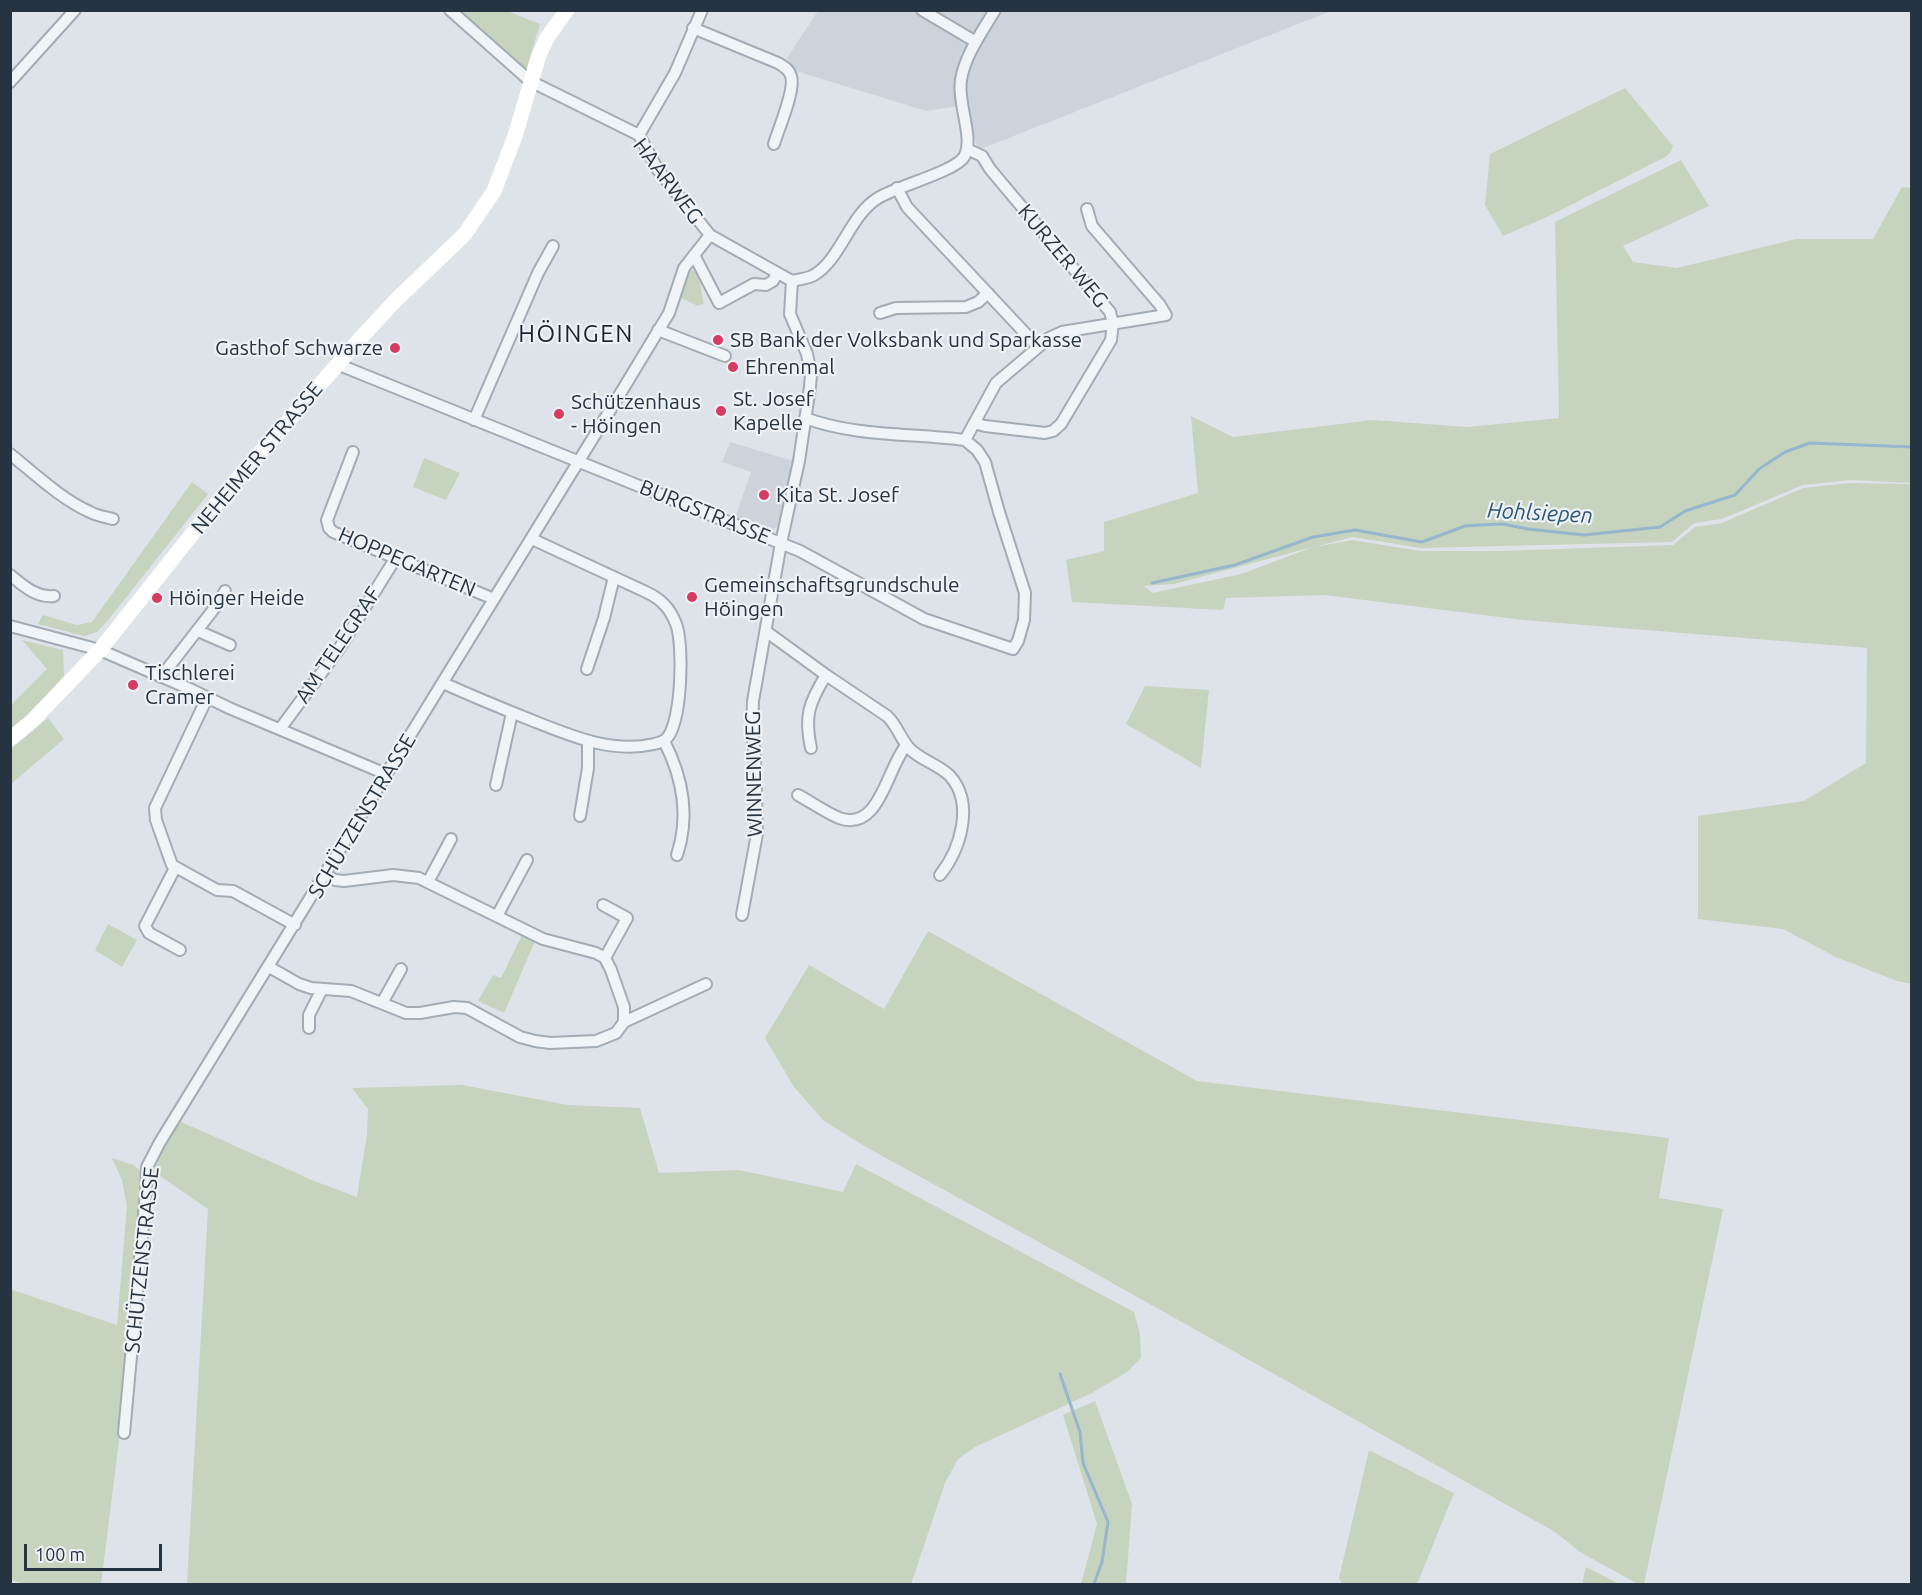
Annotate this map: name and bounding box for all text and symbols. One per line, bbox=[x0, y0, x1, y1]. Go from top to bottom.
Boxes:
street label: HAARWEG bbox=[628, 133, 708, 229]
street label: KURZER WEG bbox=[1013, 199, 1113, 313]
district label: HÖINGEN bbox=[518, 320, 634, 348]
place label: SB Bank der Volksbank und Sparkasse bbox=[730, 327, 1082, 353]
marker: SB Bank der Volksbank und Sparkasse bbox=[711, 333, 725, 347]
place label: Gasthof Schwarze bbox=[215, 335, 383, 361]
marker: Gasthof Schwarze bbox=[388, 341, 402, 355]
place label: Ehrenmal bbox=[745, 354, 835, 380]
marker: Ehrenmal bbox=[726, 360, 740, 374]
street label: NEHEIMER STRASSE bbox=[186, 377, 328, 539]
place label: St. Josef Kapelle bbox=[733, 386, 814, 436]
place label: Schützenhaus - Höingen bbox=[571, 389, 701, 439]
marker: St. Josef Kapelle bbox=[714, 404, 728, 418]
marker: Schützenhaus - Höingen bbox=[552, 407, 566, 421]
street label: BURGSTRASSE bbox=[636, 474, 774, 550]
place label: Kita St. Josef bbox=[776, 482, 899, 508]
marker: Kita St. Josef bbox=[757, 488, 771, 502]
water label: Hohlsiepen bbox=[1486, 497, 1594, 529]
street label: HOPPEGARTEN bbox=[335, 522, 479, 602]
place label: Gemeinschaftsgrundschule Höingen bbox=[704, 572, 960, 622]
street label: AM TELEGRAF bbox=[290, 582, 386, 708]
place label: Höinger Heide bbox=[169, 585, 305, 611]
marker: Gemeinschaftsgrundschule Höingen bbox=[685, 590, 699, 604]
marker: Höinger Heide bbox=[150, 591, 164, 605]
place label: Tischlerei Cramer bbox=[145, 660, 235, 710]
marker: Tischlerei Cramer bbox=[126, 678, 140, 692]
street label: WINNENWEG bbox=[740, 711, 768, 837]
street label: SCHÜTZENSTRASSE bbox=[303, 729, 421, 903]
street label: SCHÜTZENSTRASSE bbox=[120, 1166, 164, 1354]
scale bar bbox=[27, 1532, 165, 1570]
text: 100 m bbox=[35, 1544, 85, 1564]

